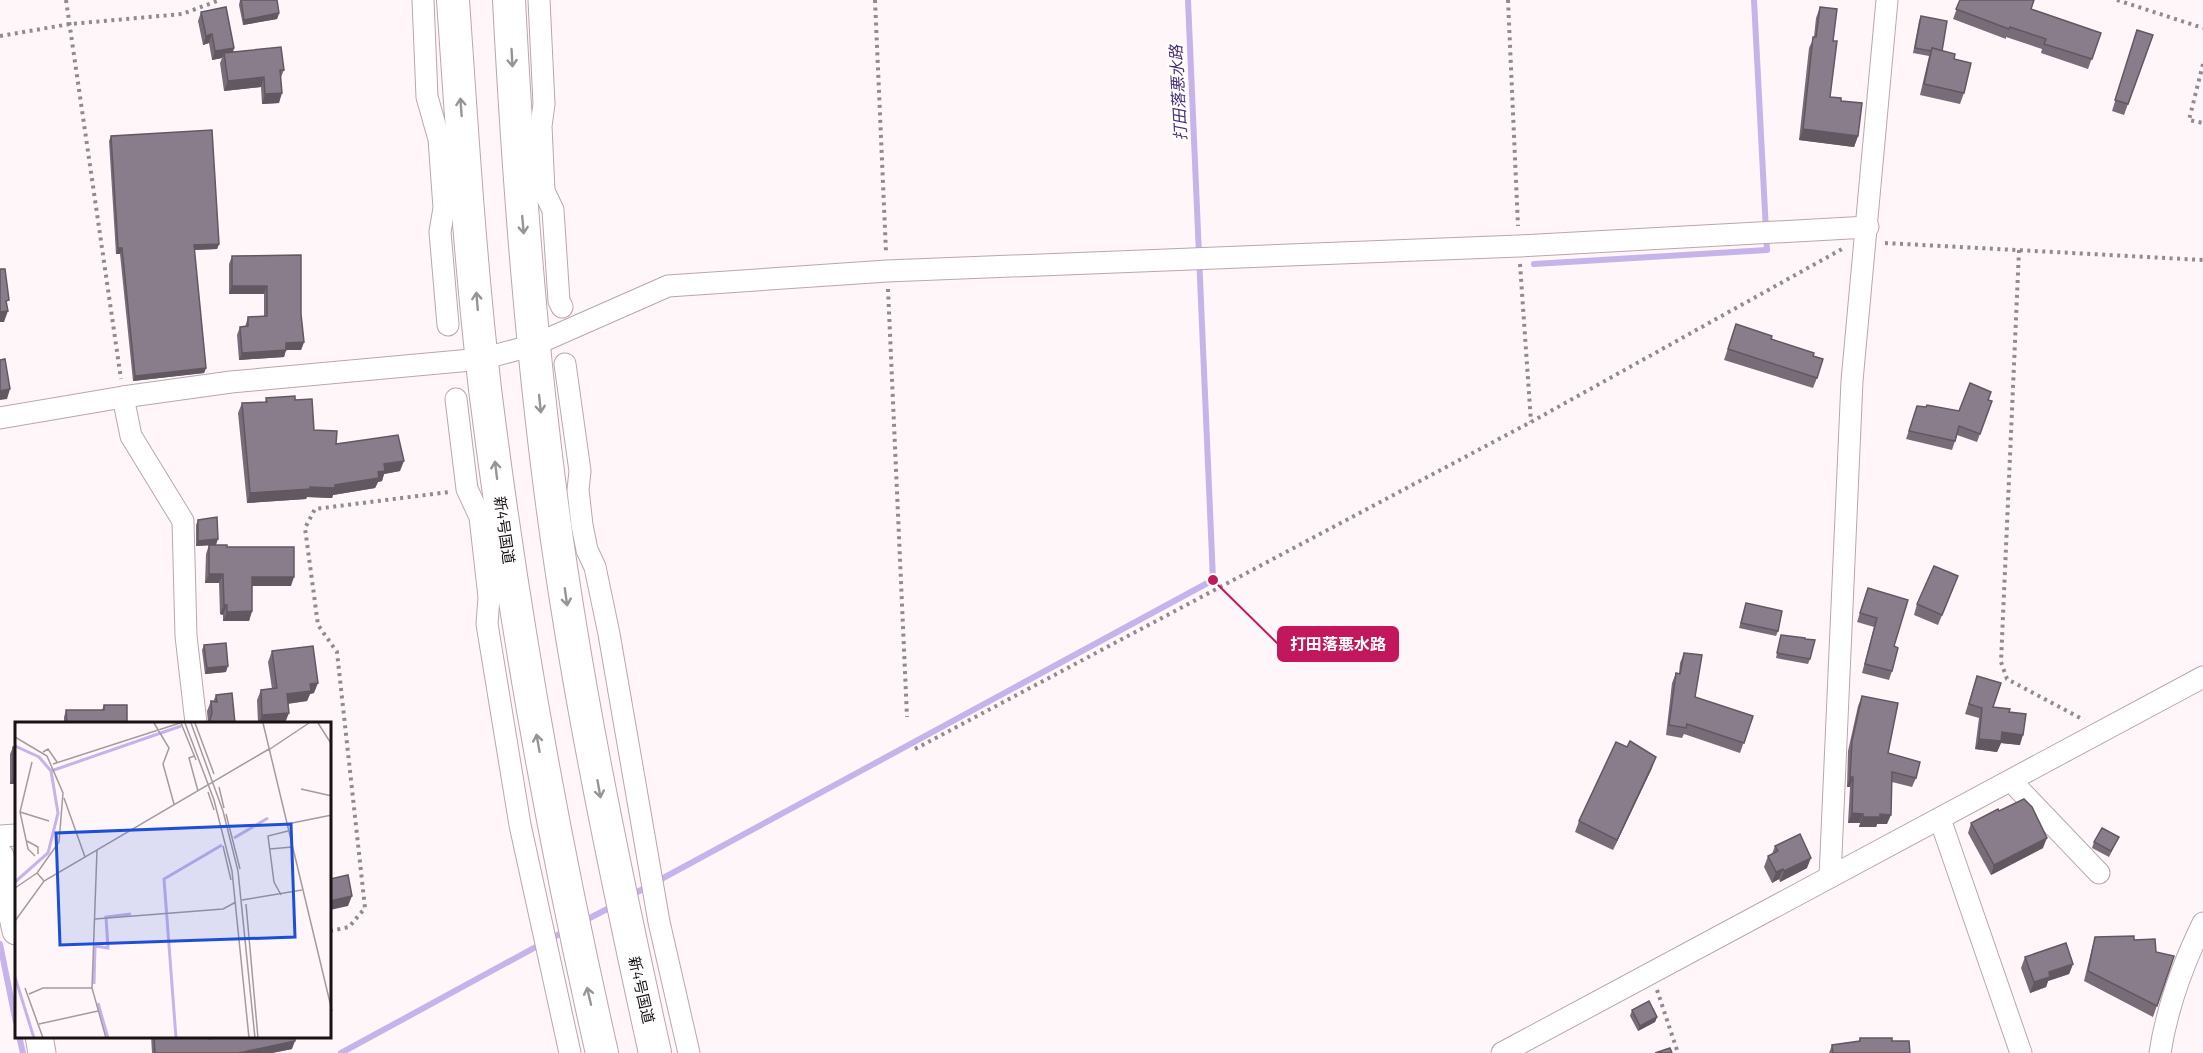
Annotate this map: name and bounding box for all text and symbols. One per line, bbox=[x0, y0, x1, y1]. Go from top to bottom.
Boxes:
water label: 打田落悪水路 bbox=[1165, 43, 1190, 141]
one-way arrow bbox=[507, 48, 518, 68]
one-way arrow bbox=[455, 97, 466, 117]
one-way arrow bbox=[518, 214, 529, 234]
one-way arrow bbox=[471, 291, 482, 311]
one-way arrow bbox=[535, 393, 546, 413]
one-way arrow bbox=[490, 460, 501, 480]
street label: 新4号国道 bbox=[491, 495, 519, 565]
one-way arrow bbox=[560, 586, 571, 606]
callout: 打田落悪水路 bbox=[1278, 627, 1398, 661]
text: 打田落悪水路 bbox=[1290, 634, 1386, 653]
inset map bbox=[15, 722, 332, 1038]
one-way arrow bbox=[532, 734, 543, 753]
one-way arrow bbox=[594, 779, 605, 798]
street label: 新4号国道 bbox=[626, 954, 658, 1025]
one-way arrow bbox=[583, 987, 594, 1006]

